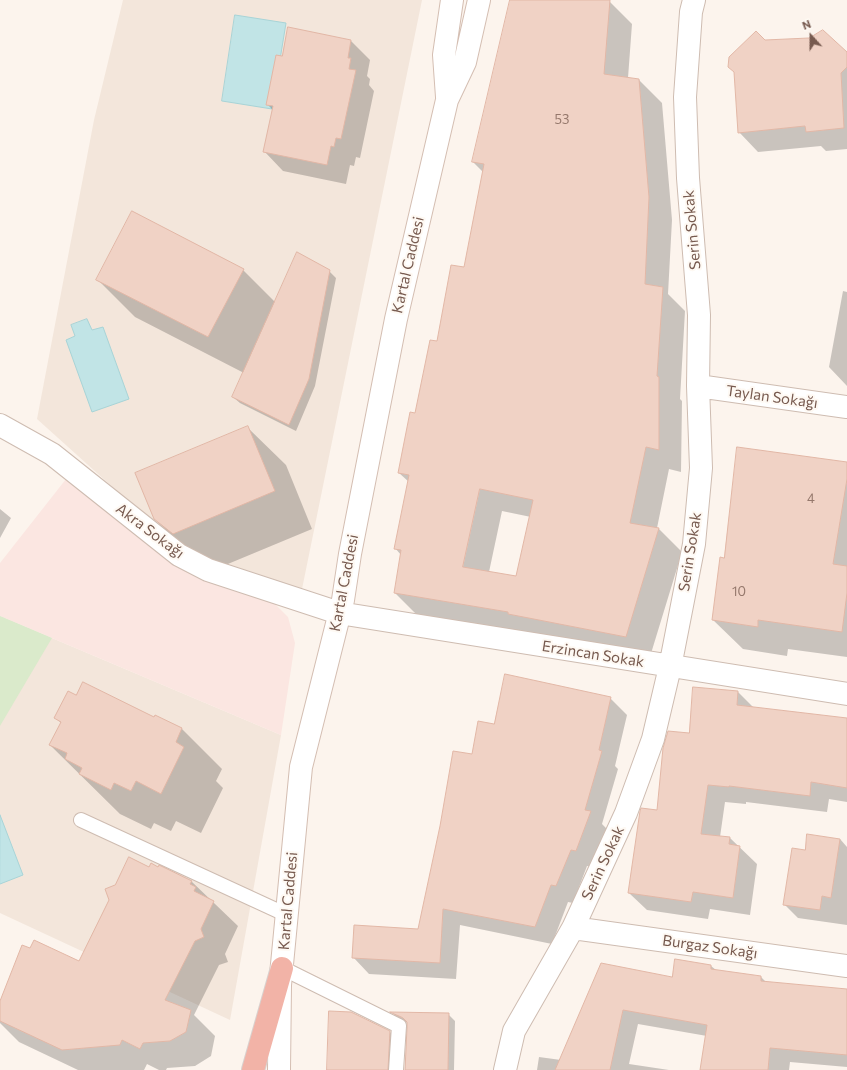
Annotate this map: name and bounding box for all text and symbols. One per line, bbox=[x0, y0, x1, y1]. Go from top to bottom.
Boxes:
north arrow bbox=[791, 16, 831, 56]
text: N bbox=[800, 17, 813, 32]
house number: 53 bbox=[555, 112, 569, 128]
street label: Serin Sokak bbox=[680, 189, 704, 271]
street label: Kartal Caddesi bbox=[388, 215, 428, 315]
street label: Taylan Sokağı bbox=[725, 382, 819, 412]
house number: 4 bbox=[807, 491, 815, 507]
street label: Akra Sokağı bbox=[112, 500, 188, 562]
street label: Serin Sokak bbox=[675, 511, 705, 593]
street label: Kartal Caddesi bbox=[326, 533, 362, 633]
house number: 10 bbox=[732, 584, 746, 600]
street label: Erzincan Sokak bbox=[541, 637, 645, 671]
street label: Serin Sokak bbox=[578, 823, 628, 903]
street label: Kartal Caddesi bbox=[275, 851, 301, 951]
street label: Burgaz Sokağı bbox=[661, 931, 759, 963]

